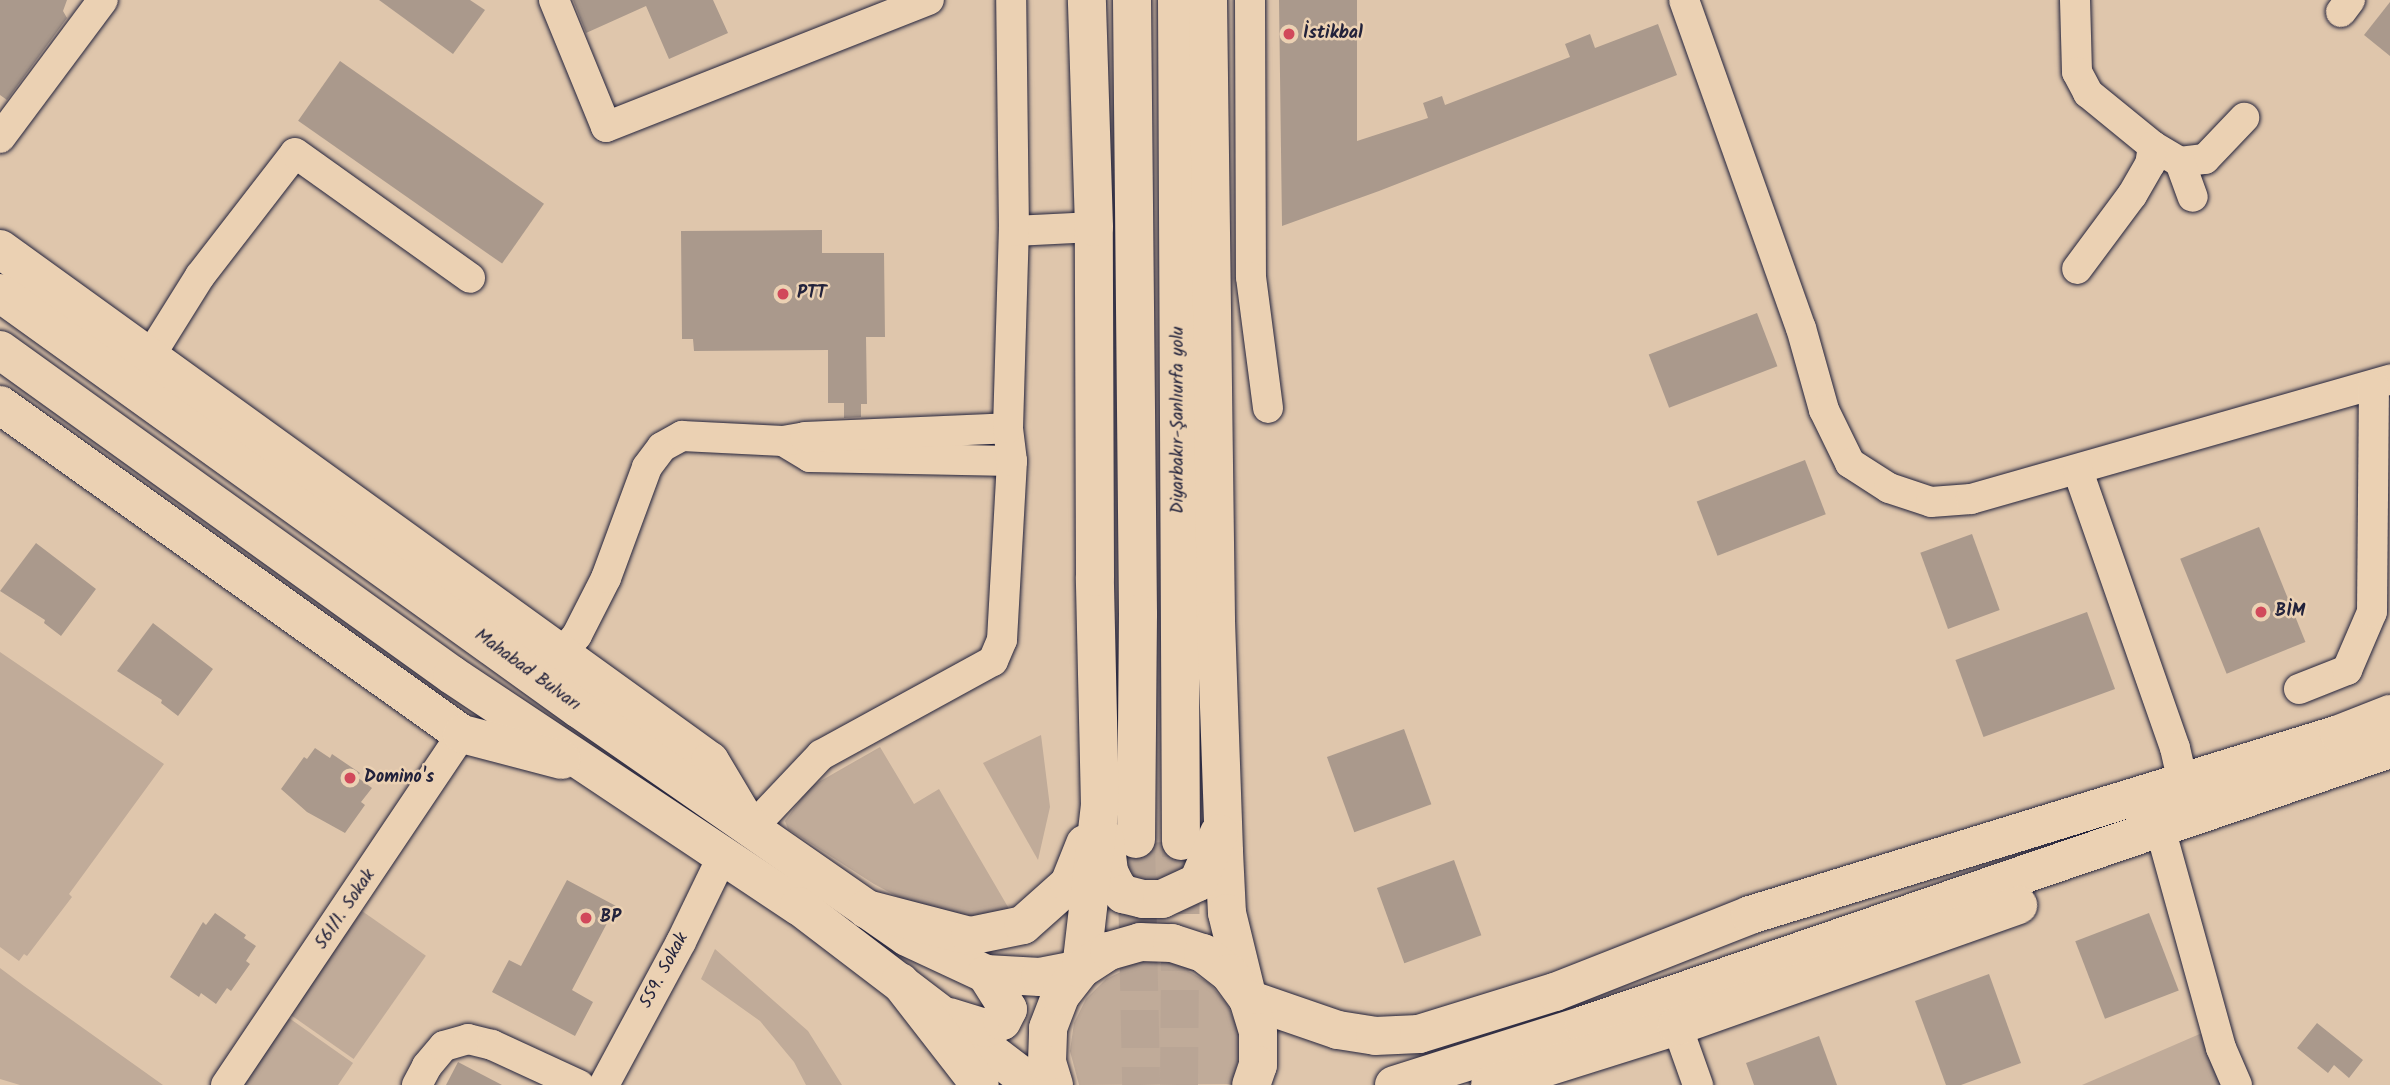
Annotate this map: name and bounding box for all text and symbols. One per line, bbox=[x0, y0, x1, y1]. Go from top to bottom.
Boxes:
place label: İstikbal bbox=[1303, 23, 1363, 45]
marker: İstikbal bbox=[1281, 26, 1297, 42]
place label: PTT bbox=[797, 283, 826, 305]
marker: PTT bbox=[775, 286, 791, 302]
street label: Diyarbakır-Şanlıurfa yolu bbox=[1168, 326, 1190, 514]
place label: BİM bbox=[2275, 601, 2305, 623]
marker: BİM bbox=[2253, 604, 2269, 620]
street label: Mahabad Bulvarı bbox=[470, 625, 584, 717]
place label: Domino's bbox=[364, 767, 434, 789]
marker: Domino's bbox=[342, 770, 358, 786]
street label: 561/1. Sokak bbox=[311, 866, 381, 954]
place label: BP bbox=[600, 907, 621, 929]
marker: BP bbox=[578, 910, 594, 926]
street label: 559. Sokak bbox=[636, 929, 694, 1013]

